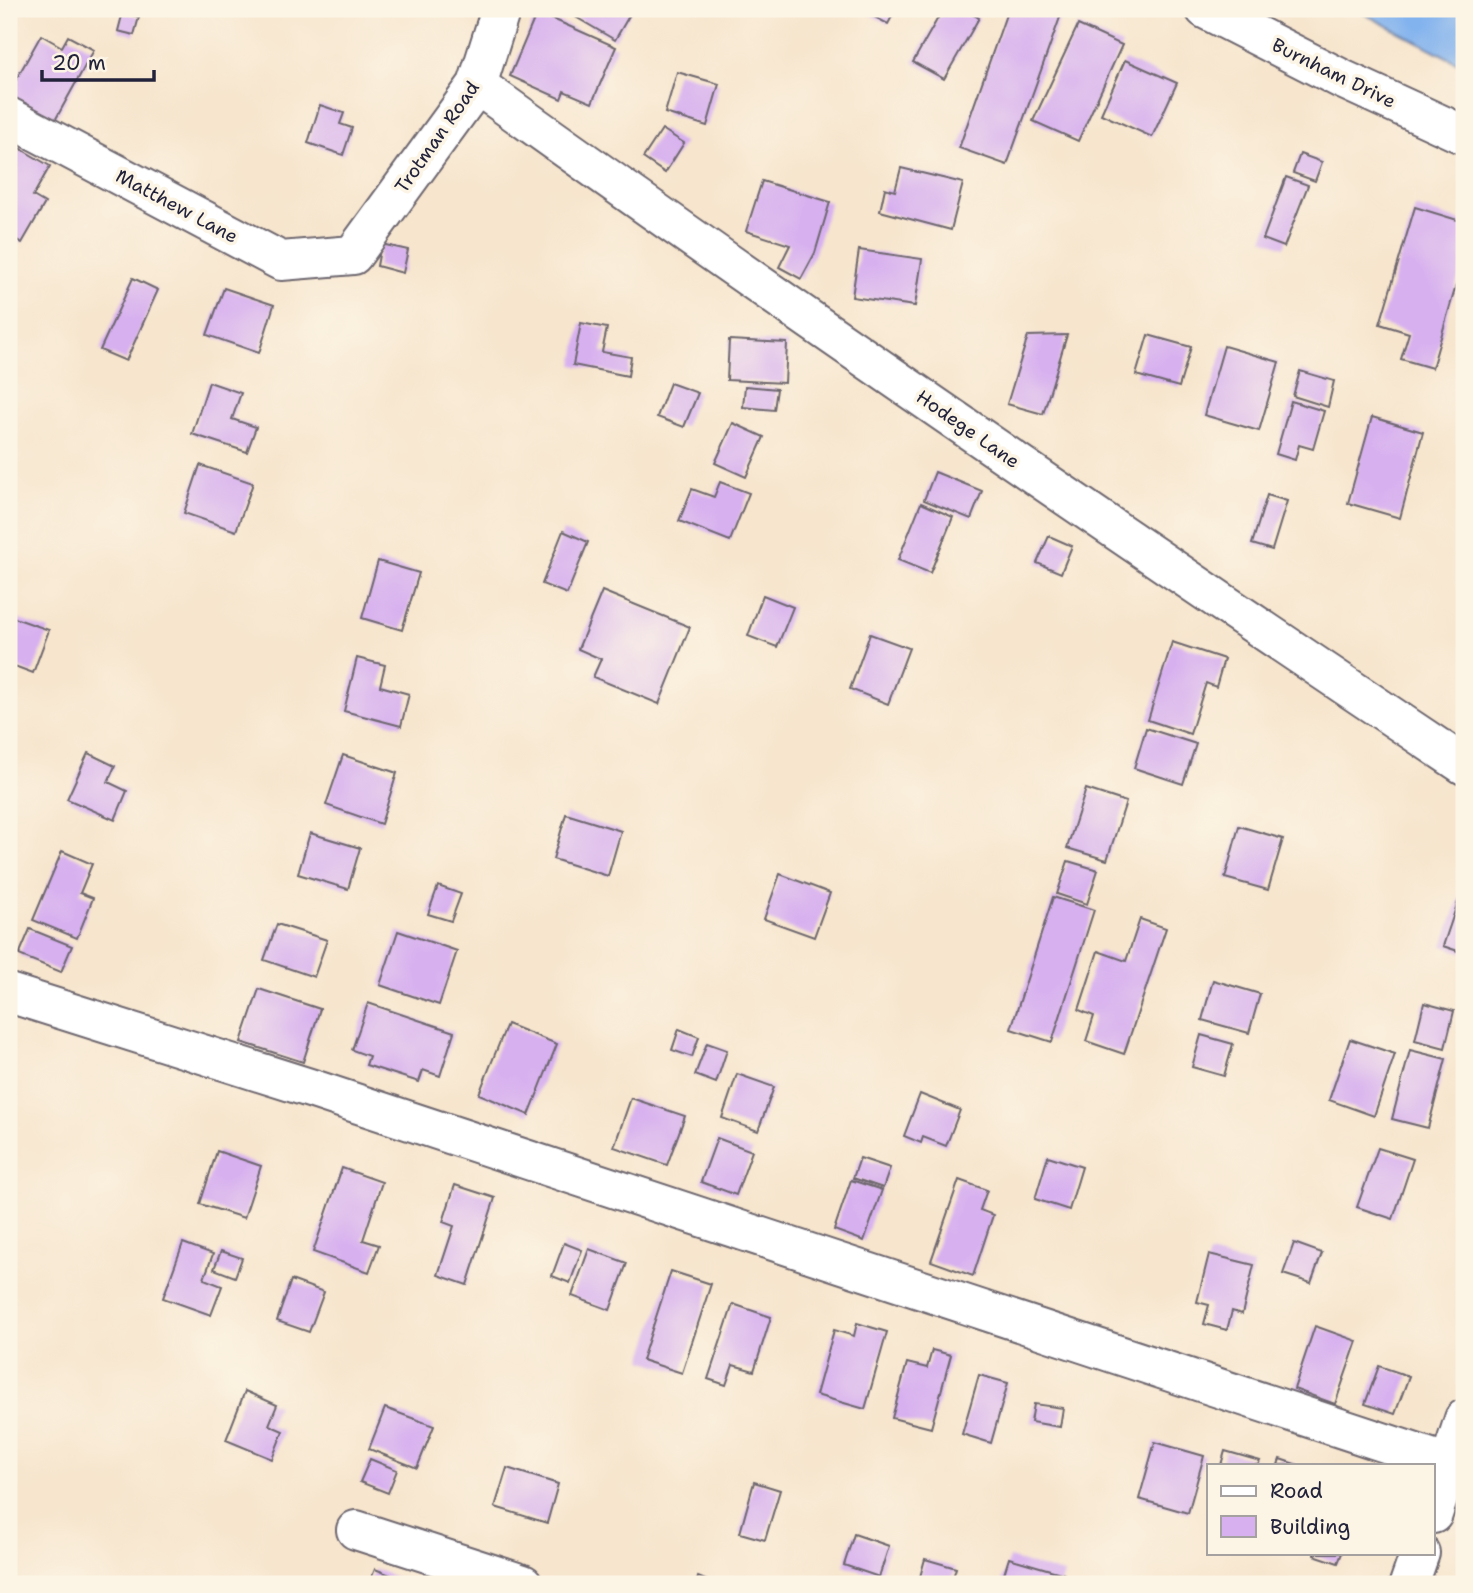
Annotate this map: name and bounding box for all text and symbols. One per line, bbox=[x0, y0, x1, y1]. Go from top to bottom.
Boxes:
street label: Burnham Drive bbox=[1268, 32, 1400, 114]
scale bar bbox=[42, 38, 154, 82]
text: 20 m bbox=[52, 49, 106, 77]
street label: Trotman Road bbox=[389, 76, 485, 198]
street label: Matthew Lane bbox=[111, 163, 243, 249]
street label: Hodege Lane bbox=[911, 384, 1025, 474]
legend bbox=[1207, 1464, 1434, 1554]
text: Road bbox=[1270, 1477, 1323, 1505]
text: Building bbox=[1270, 1513, 1350, 1541]

